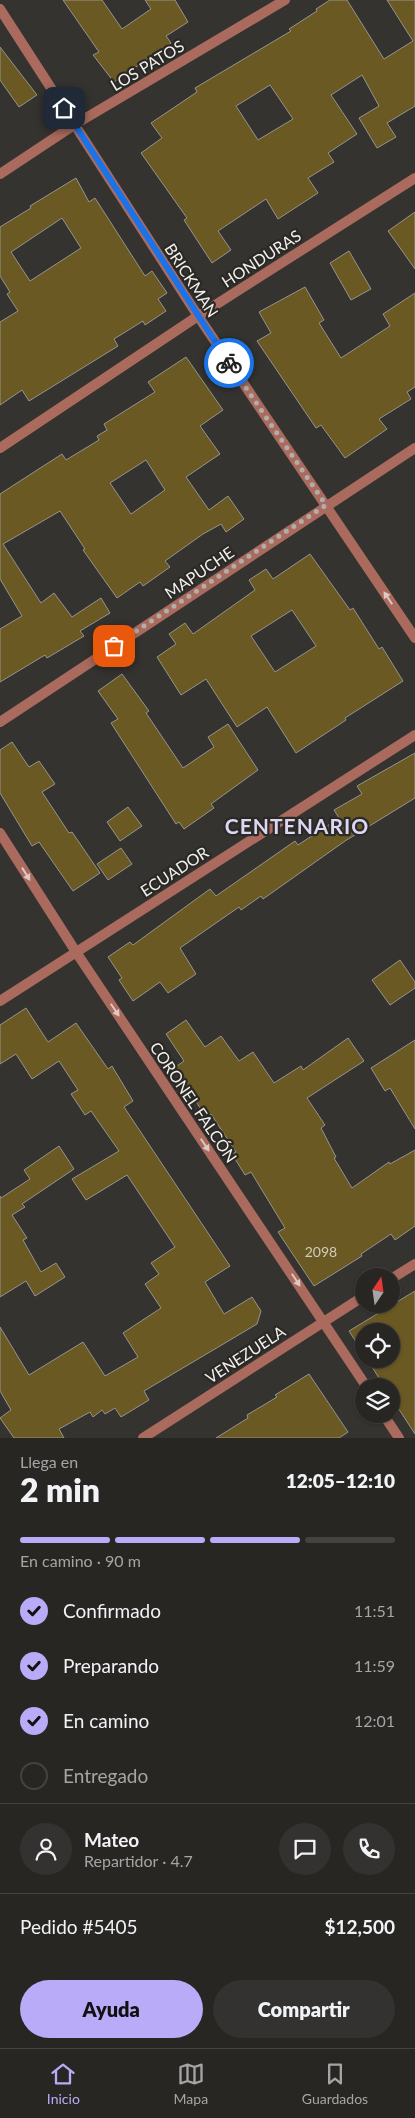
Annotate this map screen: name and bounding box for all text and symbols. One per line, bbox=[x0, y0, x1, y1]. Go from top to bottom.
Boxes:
street label: LOS PATOS bbox=[107, 36, 187, 94]
pin bbox=[43, 87, 85, 129]
icon: home bbox=[50, 94, 78, 122]
street label: HONDURAS bbox=[218, 225, 304, 291]
street label: BRICKMAN bbox=[161, 240, 223, 320]
courier bbox=[204, 338, 254, 388]
icon: bike bbox=[215, 349, 243, 377]
street label: MAPUCHE bbox=[161, 542, 237, 602]
one-way arrow bbox=[383, 591, 393, 605]
pin bbox=[93, 625, 135, 667]
icon: bag bbox=[100, 632, 128, 660]
district label: CENTENARIO bbox=[225, 813, 369, 838]
street label: ECUADOR bbox=[137, 842, 211, 900]
one-way arrow bbox=[21, 868, 31, 881]
one-way arrow bbox=[110, 1004, 120, 1017]
street label: CORONEL FALCÓN bbox=[147, 1038, 241, 1166]
one-way arrow bbox=[200, 1139, 210, 1152]
house number: 2098 bbox=[305, 1243, 337, 1260]
north arrow bbox=[355, 1268, 400, 1312]
map controls bbox=[355, 1268, 400, 1423]
one-way arrow bbox=[291, 1274, 301, 1287]
street label: VENEZUELA bbox=[202, 1321, 289, 1387]
button: locate bbox=[355, 1323, 400, 1368]
button: layers bbox=[355, 1378, 400, 1423]
text: Llega en bbox=[20, 1452, 78, 1471]
text: 12:05–12:10 bbox=[286, 1469, 395, 1492]
text: 2 min bbox=[20, 1470, 100, 1509]
text: En camino · 90 m bbox=[20, 1551, 141, 1570]
icon: check bbox=[20, 1597, 48, 1625]
text: Confirmado bbox=[63, 1599, 161, 1622]
text: 11:51 bbox=[354, 1601, 395, 1620]
icon: check bbox=[20, 1652, 48, 1680]
text: Preparando bbox=[63, 1654, 159, 1677]
text: 11:59 bbox=[354, 1656, 395, 1675]
icon: check bbox=[20, 1707, 48, 1735]
text: En camino bbox=[63, 1709, 149, 1732]
text: 12:01 bbox=[354, 1711, 395, 1730]
text: Entregado bbox=[63, 1764, 148, 1787]
button: person bbox=[20, 1823, 72, 1875]
button: chat bbox=[279, 1823, 331, 1875]
button: phone bbox=[343, 1823, 395, 1875]
text: Mateo bbox=[84, 1828, 139, 1851]
text: Repartidor · 4.7 bbox=[84, 1851, 193, 1870]
text: Pedido #5405 bbox=[20, 1915, 138, 1938]
text: $12,500 bbox=[324, 1915, 395, 1938]
button: Ayuda bbox=[20, 1980, 203, 2038]
button: Compartir bbox=[213, 1980, 395, 2038]
tab: Inicio bbox=[47, 2060, 80, 2107]
tab: Mapa bbox=[174, 2060, 208, 2107]
tab: Guardados bbox=[302, 2060, 368, 2107]

